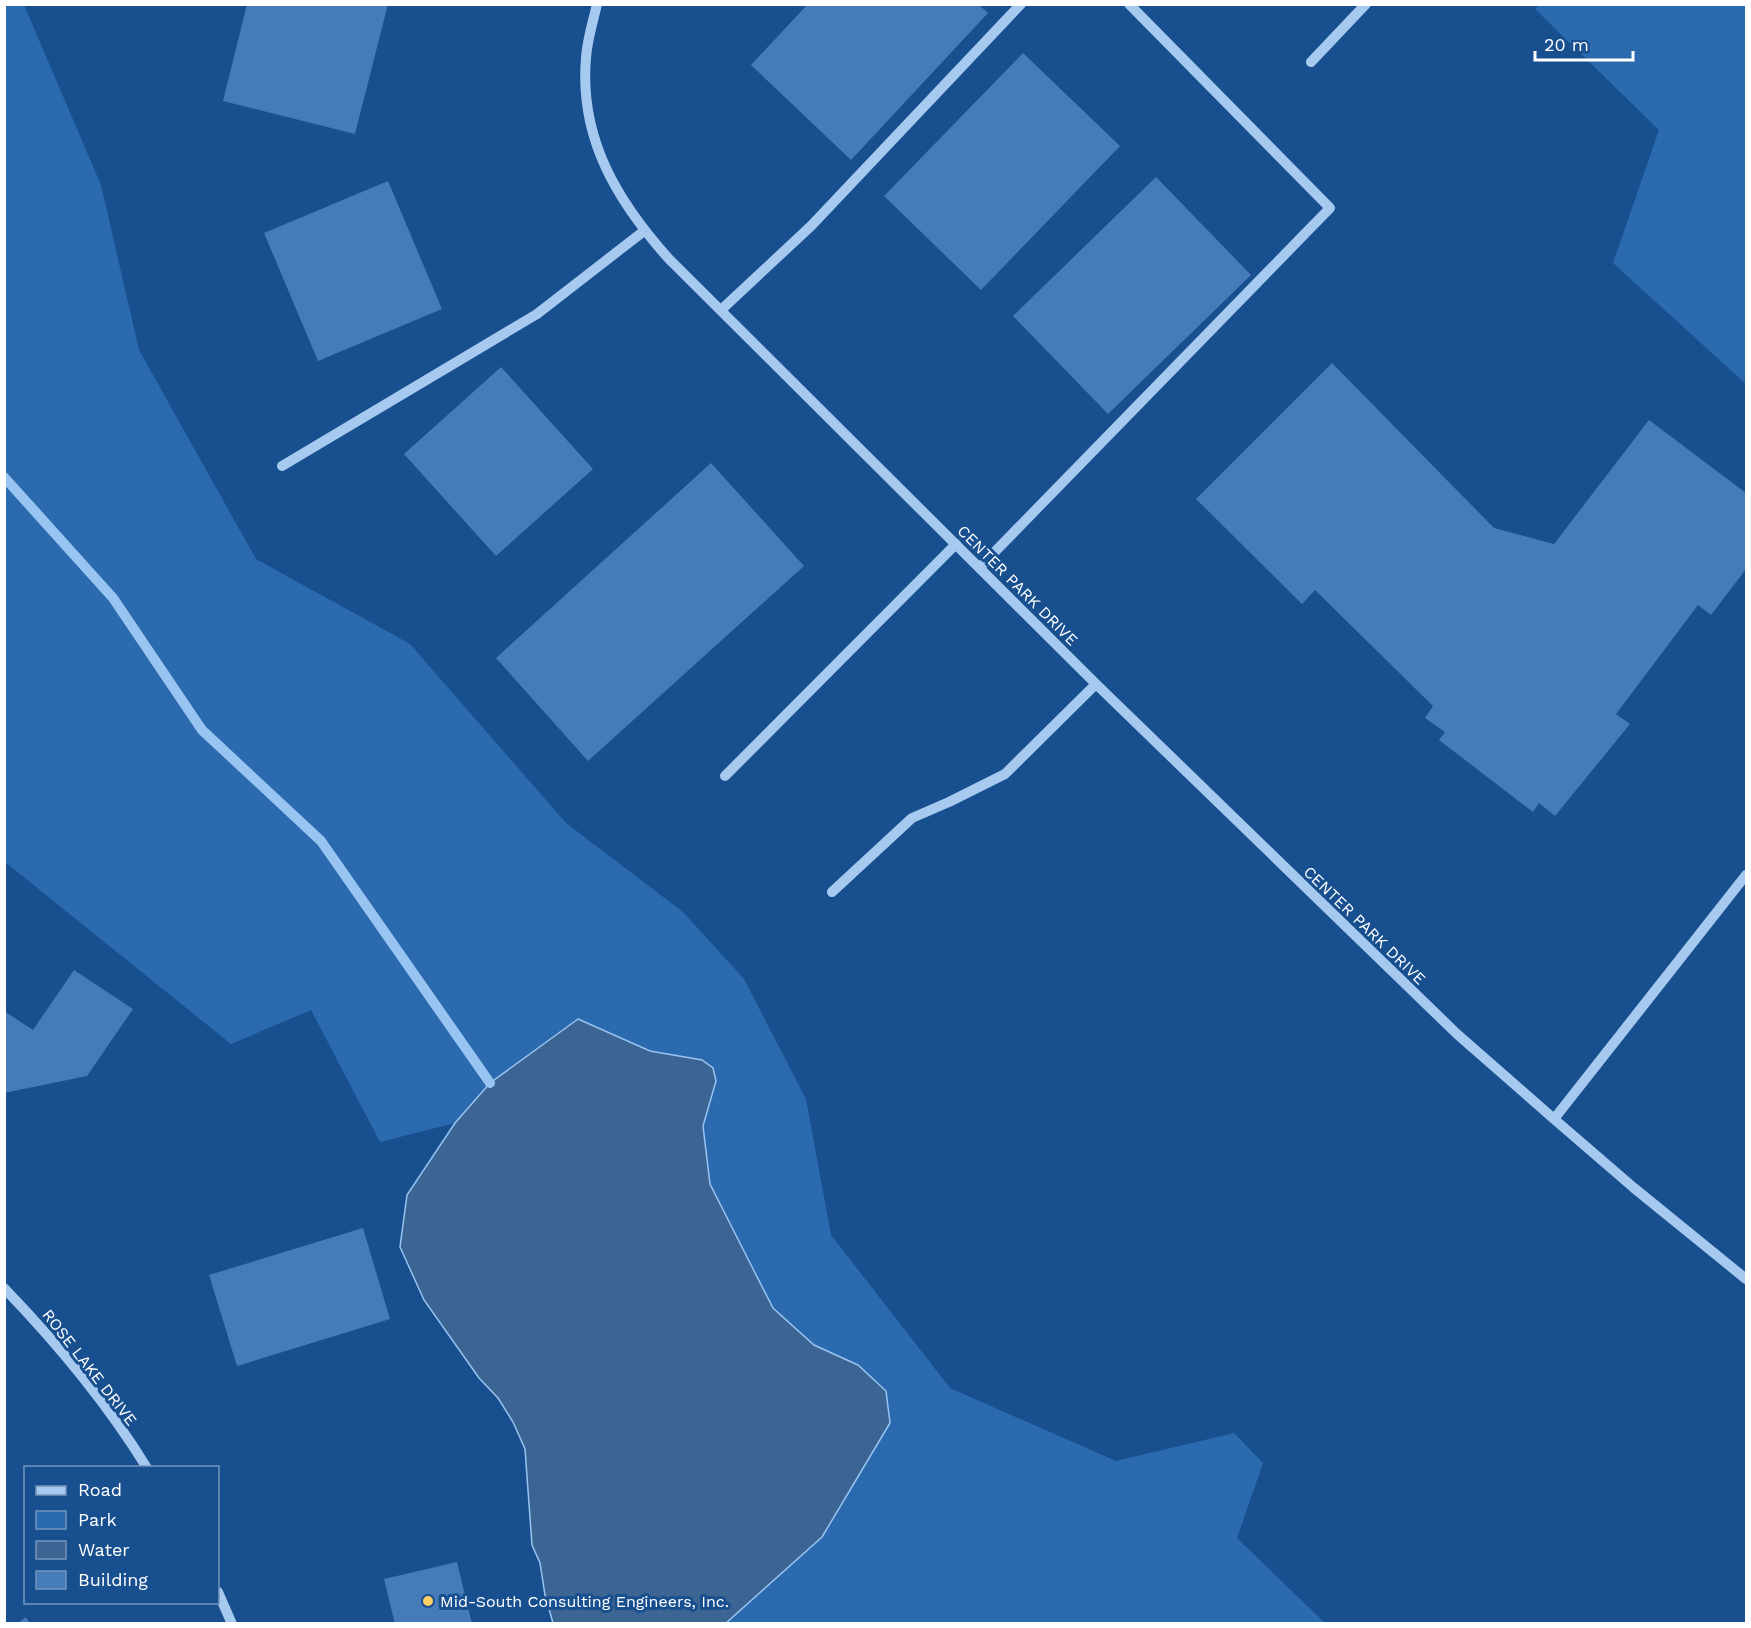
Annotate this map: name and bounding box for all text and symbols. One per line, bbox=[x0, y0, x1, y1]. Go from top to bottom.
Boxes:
scale bar bbox=[1535, 24, 1632, 62]
text: 20 m bbox=[1544, 34, 1589, 55]
street label: CENTER PARK DRIVE bbox=[954, 521, 1082, 649]
street label: CENTER PARK DRIVE bbox=[1300, 862, 1430, 989]
street label: ROSE LAKE DRIVE bbox=[38, 1305, 141, 1429]
legend bbox=[24, 1466, 219, 1604]
text: Road bbox=[78, 1479, 122, 1500]
text: Park bbox=[78, 1509, 117, 1530]
text: Water bbox=[78, 1539, 130, 1560]
text: Building bbox=[78, 1569, 148, 1590]
place label: Mid-South Consulting Engineers, Inc. bbox=[440, 1592, 729, 1611]
marker: Mid-South Consulting Engineers, Inc. bbox=[421, 1594, 435, 1608]

